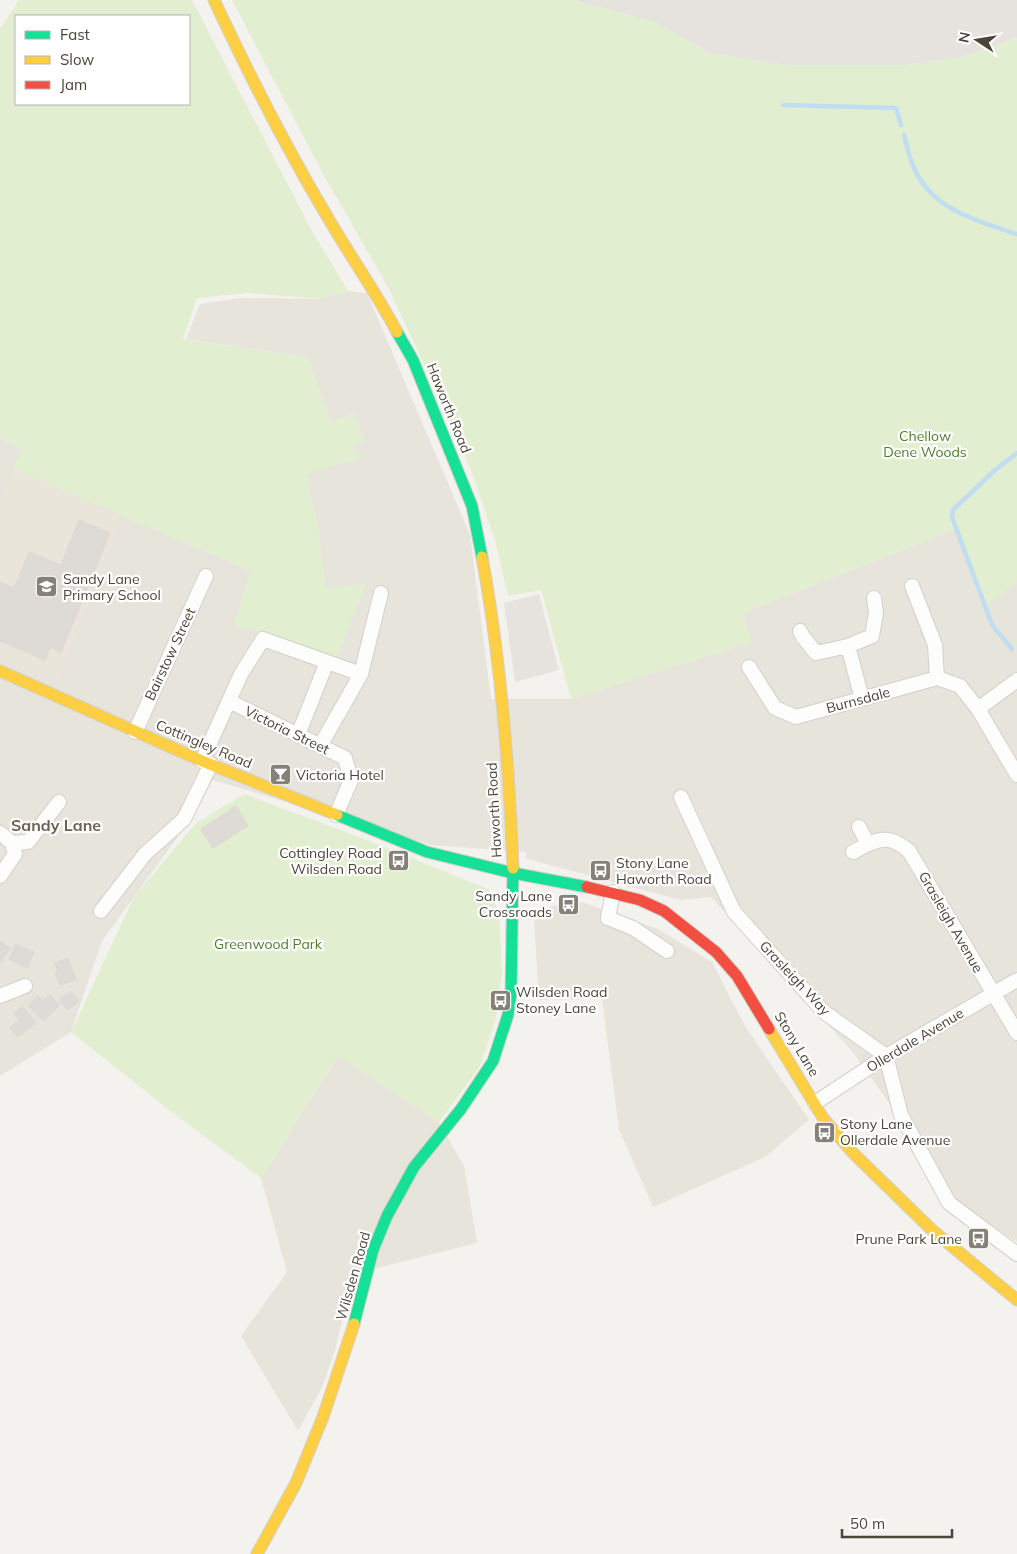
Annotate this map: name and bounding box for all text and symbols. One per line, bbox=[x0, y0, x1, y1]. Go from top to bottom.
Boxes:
legend bbox=[15, 15, 190, 105]
north arrow bbox=[952, 15, 1002, 65]
text: Fast bbox=[60, 25, 90, 44]
text: N bbox=[954, 30, 974, 44]
text: Slow bbox=[60, 50, 94, 69]
text: Jam bbox=[60, 75, 87, 94]
street label: Haworth Road bbox=[423, 360, 475, 456]
park label: Chellow Dene Woods bbox=[883, 427, 967, 461]
place label: Sandy Lane Primary School bbox=[63, 570, 161, 604]
school or university icon: Sandy Lane Primary School bbox=[35, 575, 59, 599]
street label: Bairstow Street bbox=[141, 605, 199, 703]
street label: Burnsdale bbox=[824, 683, 892, 717]
street label: Victoria Street bbox=[242, 702, 332, 758]
street label: Cottingley Road bbox=[153, 716, 255, 772]
street label: Haworth Road bbox=[483, 762, 505, 858]
bar icon: Victoria Hotel bbox=[268, 763, 292, 787]
place label: Victoria Hotel bbox=[296, 766, 384, 784]
district label: Sandy Lane bbox=[11, 815, 101, 835]
place label: Cottingley Road Wilsden Road bbox=[279, 844, 382, 878]
bus stop icon: Cottingley Road Wilsden Road bbox=[386, 849, 410, 873]
place label: Stony Lane Haworth Road bbox=[616, 854, 712, 888]
bus stop icon: Stony Lane Haworth Road bbox=[588, 859, 612, 883]
street label: Grasleigh Avenue bbox=[915, 868, 987, 976]
place label: Sandy Lane Crossroads bbox=[475, 887, 552, 921]
bus stop icon: Sandy Lane Crossroads bbox=[556, 892, 580, 916]
park label: Greenwood Park bbox=[214, 935, 323, 953]
street label: Grasleigh Way bbox=[756, 937, 835, 1020]
place label: Wilsden Road Stoney Lane bbox=[516, 983, 607, 1017]
bus stop icon: Wilsden Road Stoney Lane bbox=[488, 988, 512, 1012]
street label: Ollerdale Avenue bbox=[863, 1004, 967, 1076]
street label: Stony Lane bbox=[771, 1008, 823, 1080]
place label: Stony Lane Ollerdale Avenue bbox=[840, 1115, 950, 1149]
bus stop icon: Stony Lane Ollerdale Avenue bbox=[812, 1120, 836, 1144]
bus stop icon: Prune Park Lane bbox=[966, 1227, 990, 1251]
street label: Wilsden Road bbox=[332, 1230, 374, 1322]
place label: Prune Park Lane bbox=[855, 1230, 962, 1248]
scale bar bbox=[842, 1506, 952, 1538]
text: 50 m bbox=[850, 1514, 885, 1533]

